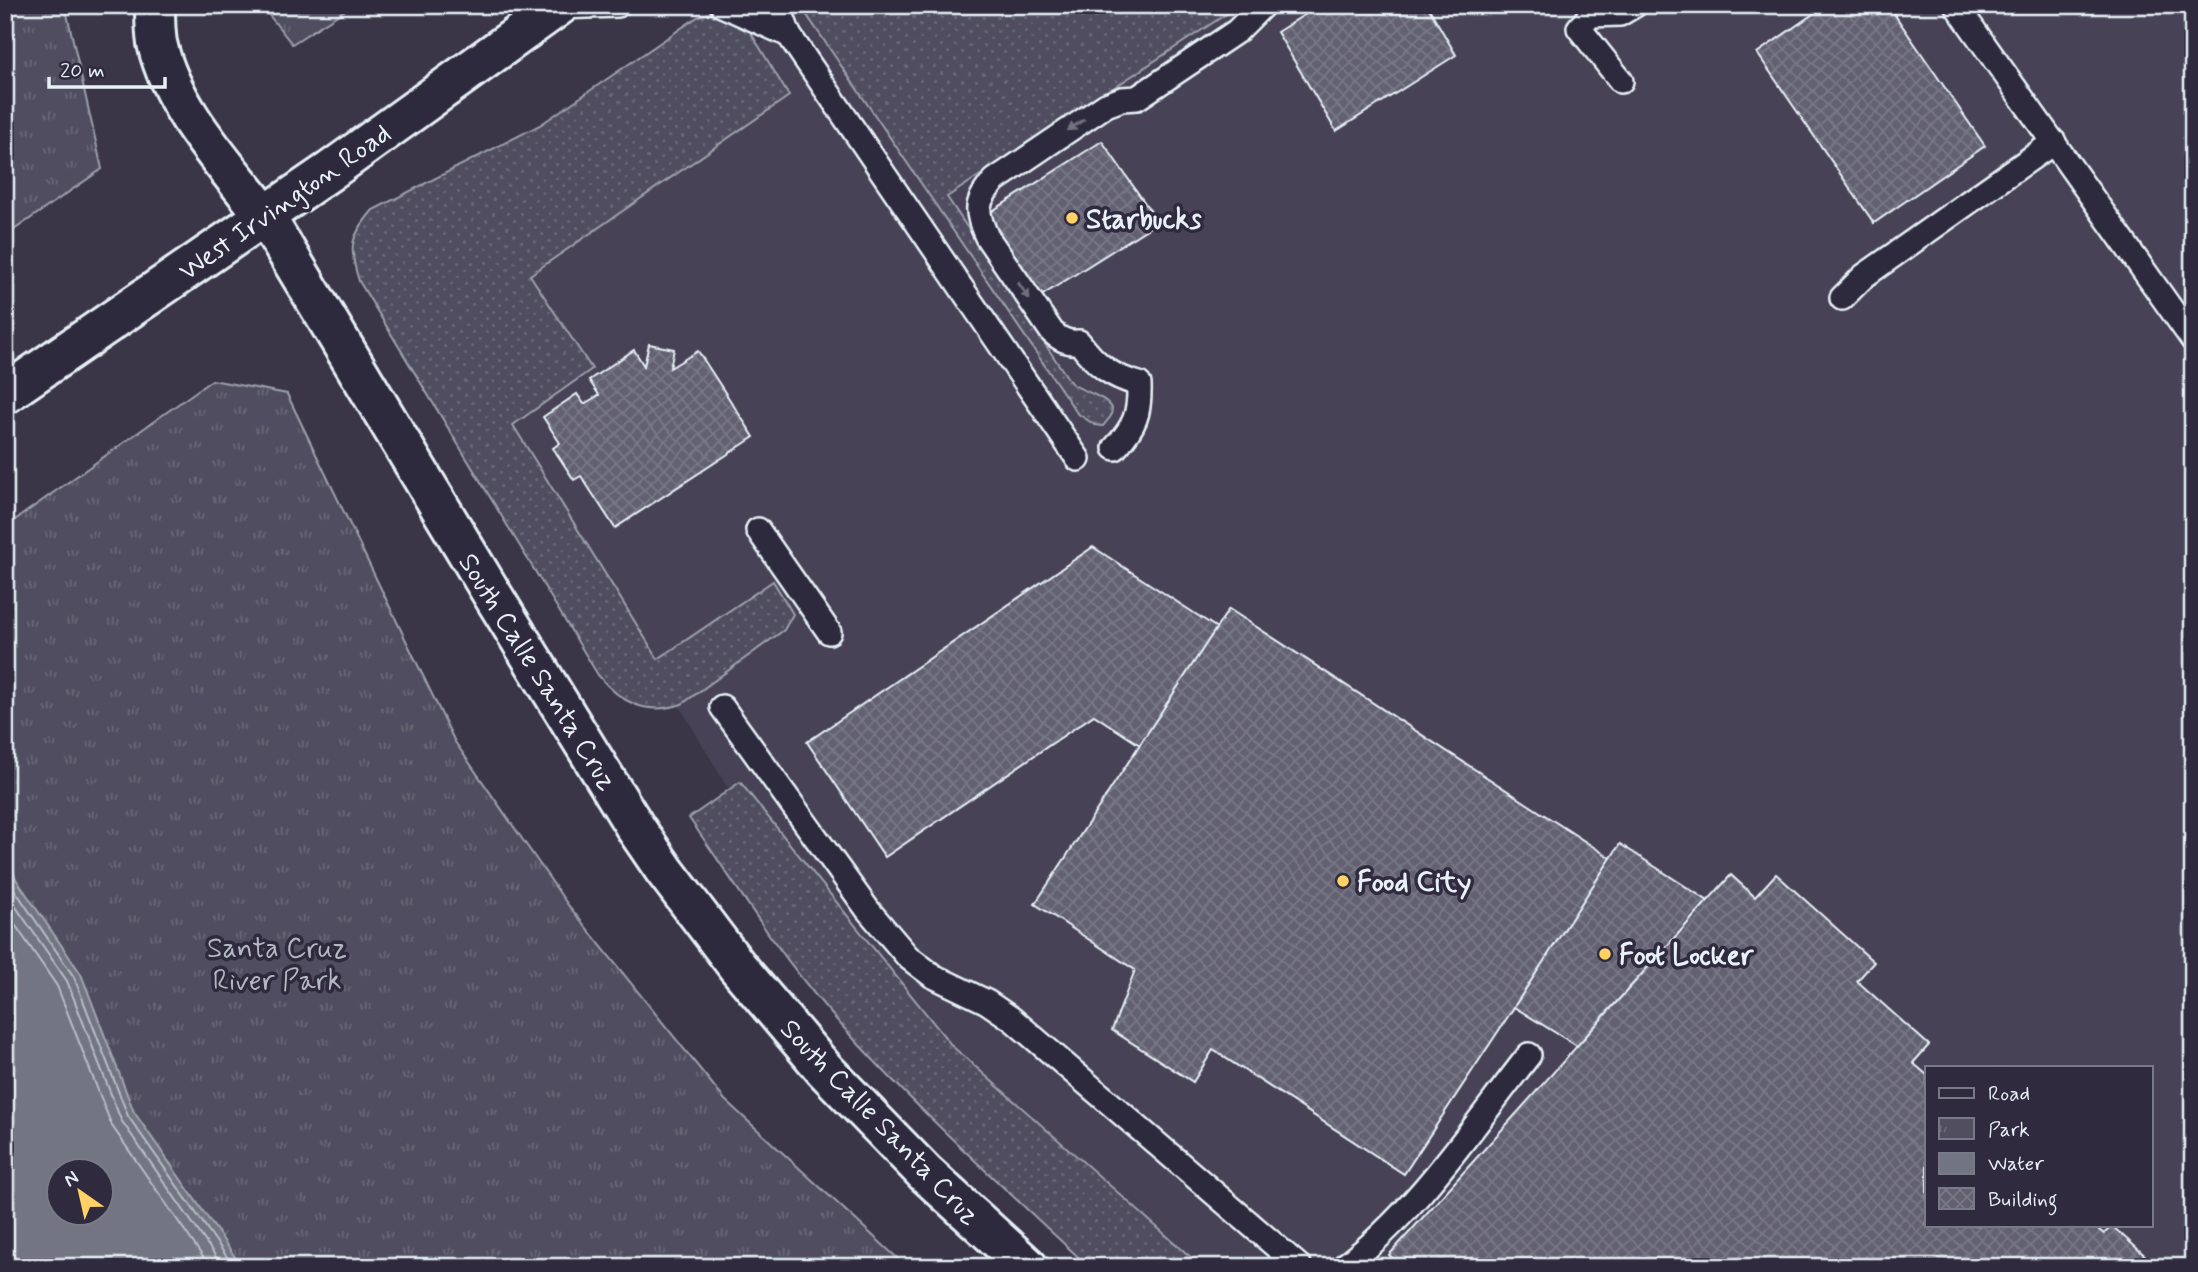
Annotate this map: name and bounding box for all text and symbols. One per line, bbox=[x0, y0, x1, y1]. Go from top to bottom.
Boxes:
scale bar bbox=[49, 46, 164, 90]
text: 20 m bbox=[60, 57, 105, 85]
street label: West Irvington Road bbox=[172, 116, 399, 290]
one-way arrow bbox=[1066, 119, 1086, 132]
place label: Starbucks bbox=[1086, 202, 1202, 239]
marker: Starbucks bbox=[1064, 210, 1080, 226]
one-way arrow bbox=[1017, 282, 1031, 300]
street label: South Calle Santa Cruz bbox=[449, 547, 625, 798]
place label: Food City bbox=[1357, 865, 1471, 902]
marker: Food City bbox=[1335, 873, 1351, 889]
park label: Santa Cruz River Park bbox=[207, 931, 347, 1000]
place label: Foot Locker bbox=[1619, 938, 1754, 975]
marker: Foot Locker bbox=[1597, 946, 1613, 962]
street label: South Calle Santa Cruz bbox=[771, 1012, 987, 1234]
legend bbox=[1925, 1066, 2152, 1226]
text: Road bbox=[1988, 1080, 2030, 1108]
text: Park bbox=[1988, 1116, 2030, 1144]
text: Water bbox=[1988, 1150, 2044, 1178]
north arrow bbox=[46, 1156, 116, 1226]
text: N bbox=[59, 1165, 84, 1193]
text: Building bbox=[1988, 1186, 2058, 1216]

